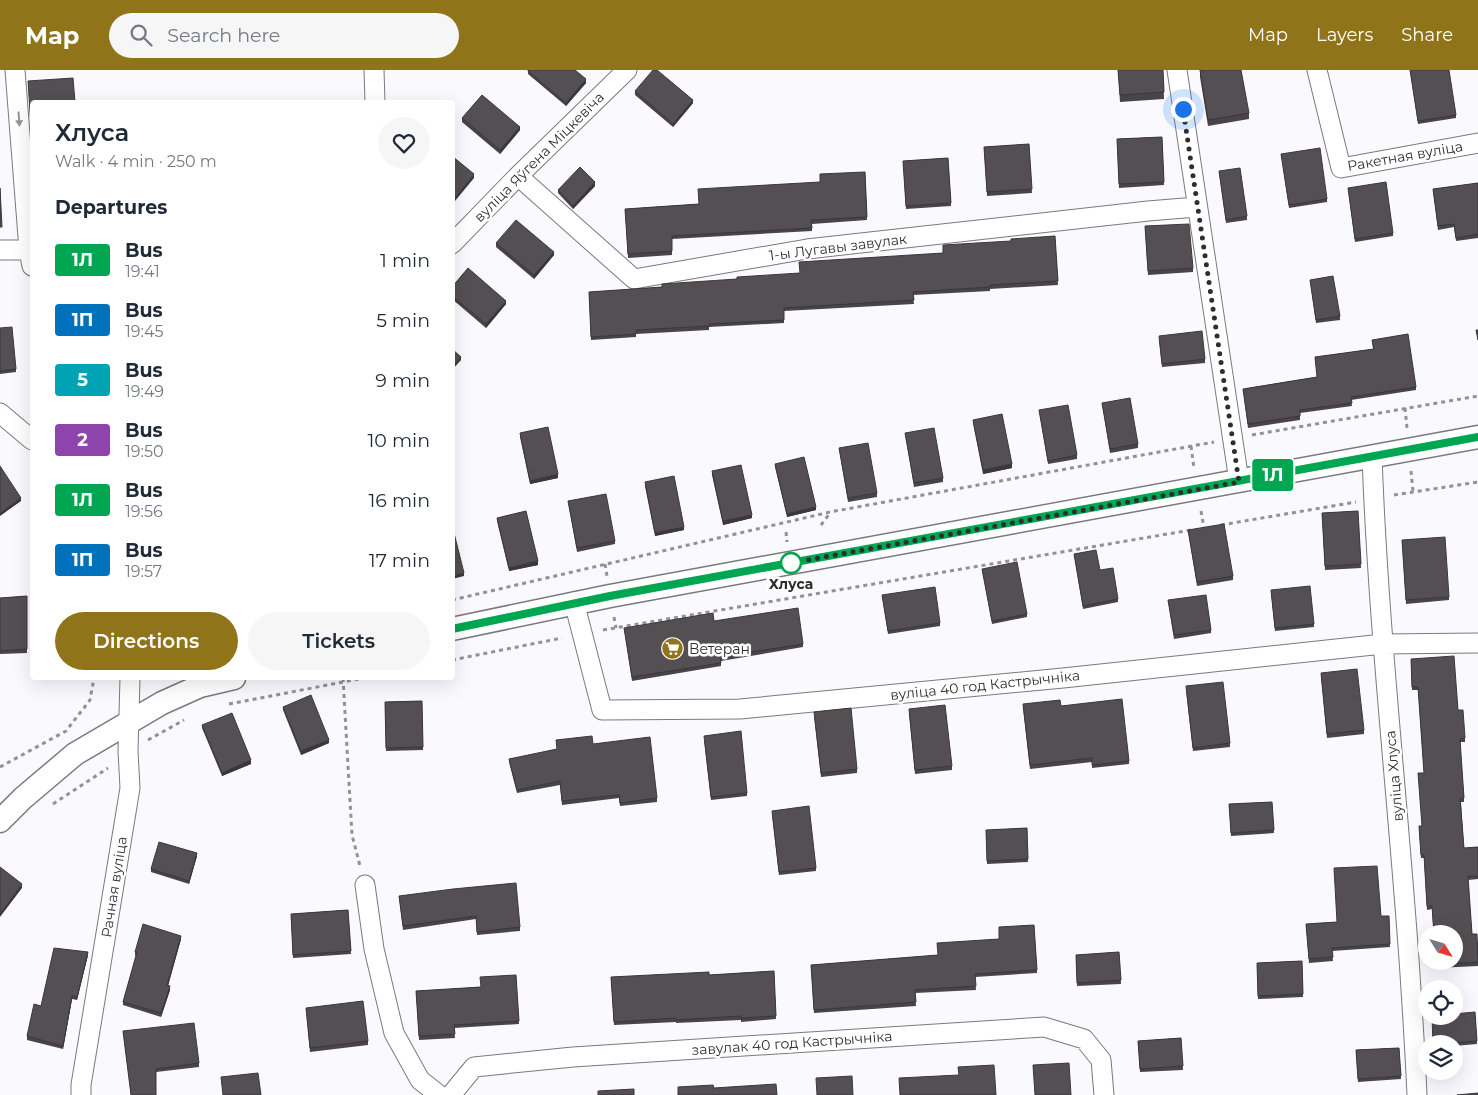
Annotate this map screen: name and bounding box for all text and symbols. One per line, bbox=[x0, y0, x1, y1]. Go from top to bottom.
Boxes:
search box bbox=[109, 13, 459, 58]
text: Map bbox=[25, 21, 79, 50]
icon: search bbox=[127, 21, 155, 49]
text: Search here bbox=[167, 24, 280, 47]
text: Map bbox=[1248, 24, 1288, 46]
text: Layers bbox=[1316, 24, 1373, 46]
text: Share bbox=[1401, 24, 1453, 46]
street label: вуліца Яўгена Міцкевіча bbox=[470, 88, 608, 226]
your location bbox=[1171, 97, 1196, 122]
one-way arrow bbox=[15, 111, 23, 127]
button: heart bbox=[378, 117, 430, 169]
text: Хлуса bbox=[55, 118, 129, 147]
street label: Ракетная вуліца bbox=[1346, 137, 1464, 175]
text: Walk · 4 min · 250 m bbox=[55, 152, 217, 171]
text: Departures bbox=[55, 196, 167, 219]
street label: 1-ы Лугавы завулак bbox=[768, 230, 908, 264]
text: Bus bbox=[125, 239, 163, 262]
text: 1Л bbox=[72, 249, 93, 271]
text: 1 min bbox=[380, 249, 430, 272]
text: 19:41 bbox=[125, 262, 160, 281]
text: Bus bbox=[125, 299, 163, 322]
text: 1П bbox=[72, 309, 93, 331]
text: 5 min bbox=[376, 309, 430, 332]
text: 19:45 bbox=[125, 322, 164, 341]
text: Bus bbox=[125, 359, 163, 382]
text: 5 bbox=[77, 369, 88, 391]
text: 9 min bbox=[375, 369, 430, 392]
text: 19:49 bbox=[125, 382, 164, 401]
text: Bus bbox=[125, 419, 163, 442]
text: 2 bbox=[77, 429, 88, 451]
text: 10 min bbox=[367, 429, 430, 452]
text: 19:50 bbox=[125, 442, 164, 461]
line badge: 1Л bbox=[1250, 459, 1296, 491]
text: 1Л bbox=[1262, 464, 1284, 486]
text: Bus bbox=[125, 479, 163, 502]
text: 1Л bbox=[72, 489, 93, 511]
text: 16 min bbox=[368, 489, 430, 512]
text: 19:56 bbox=[125, 502, 163, 521]
text: Bus bbox=[125, 539, 163, 562]
text: 1П bbox=[72, 549, 93, 571]
text: 17 min bbox=[369, 549, 430, 572]
marker: Хлуса bbox=[780, 552, 802, 574]
text: 19:57 bbox=[125, 562, 162, 581]
place label: Хлуса bbox=[769, 575, 813, 593]
button: Directions bbox=[55, 612, 238, 670]
button: Tickets bbox=[248, 612, 430, 670]
supermarket icon: Ветеран bbox=[661, 637, 685, 661]
place label: Ветеран bbox=[689, 640, 750, 658]
street label: вуліца 40 год Кастрычніка bbox=[889, 666, 1081, 704]
street label: вуліца Хлуса bbox=[1381, 730, 1407, 822]
street label: Рачная вуліца bbox=[97, 835, 131, 939]
north arrow bbox=[1418, 925, 1462, 970]
map controls bbox=[1418, 925, 1463, 1080]
button: locate bbox=[1418, 980, 1463, 1025]
street label: завулак 40 год Кастрычніка bbox=[691, 1027, 893, 1059]
button: layers bbox=[1418, 1035, 1463, 1080]

